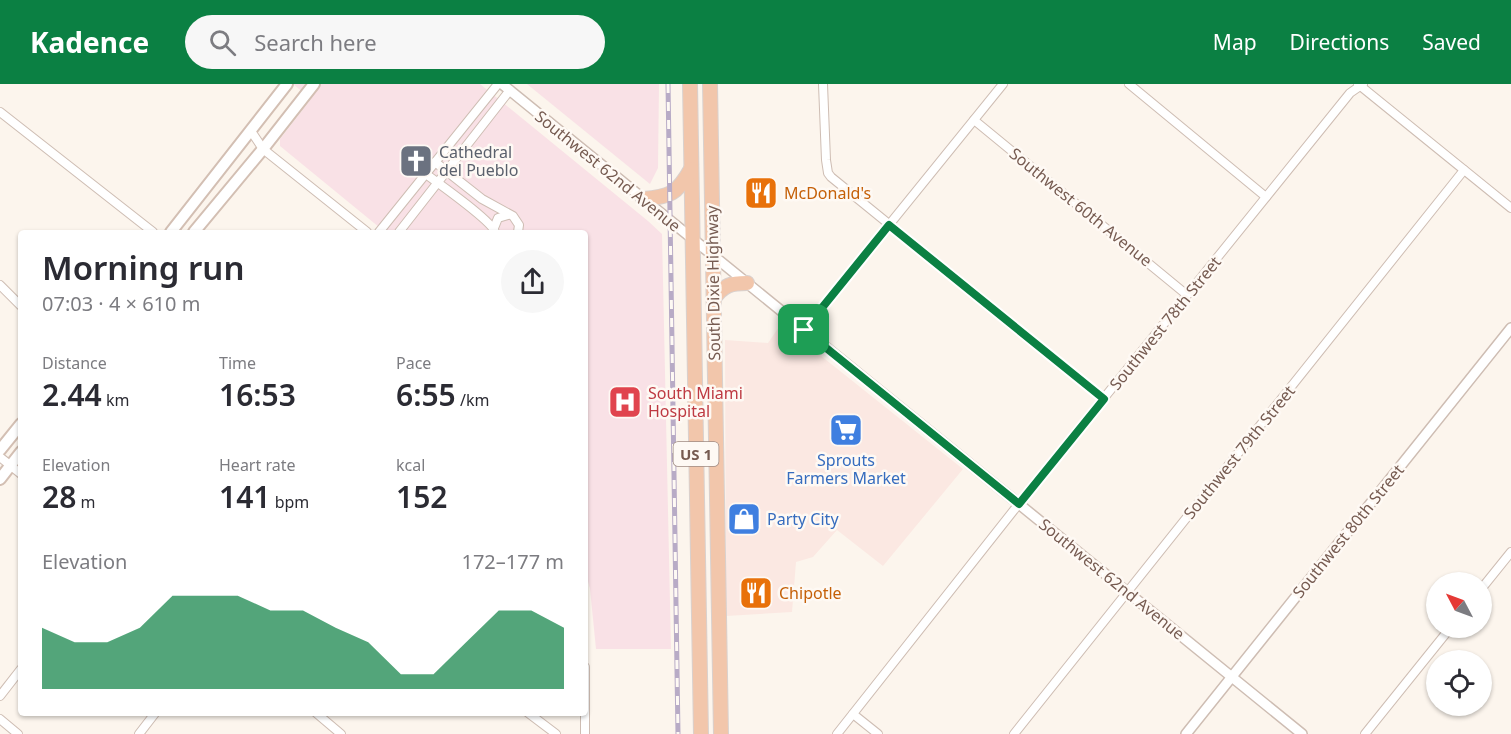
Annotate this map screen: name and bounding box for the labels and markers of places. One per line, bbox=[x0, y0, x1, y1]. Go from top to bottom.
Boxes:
place label: Cathedral del Pueblo bbox=[439, 141, 518, 181]
church icon: Cathedral del Pueblo bbox=[398, 143, 434, 179]
restaurant icon: McDonald's bbox=[743, 175, 779, 211]
place label: McDonald's bbox=[784, 182, 871, 204]
pin bbox=[778, 304, 829, 355]
place label: South Miami Hospital bbox=[648, 382, 743, 422]
hospital icon: South Miami Hospital bbox=[607, 384, 643, 420]
supermarket icon: Sprouts Farmers Market bbox=[828, 412, 864, 448]
place label: Sprouts Farmers Market bbox=[786, 449, 906, 489]
shop icon: Party City bbox=[726, 501, 762, 537]
place label: Party City bbox=[767, 508, 839, 530]
restaurant icon: Chipotle bbox=[738, 575, 774, 611]
place label: Chipotle bbox=[779, 582, 842, 604]

